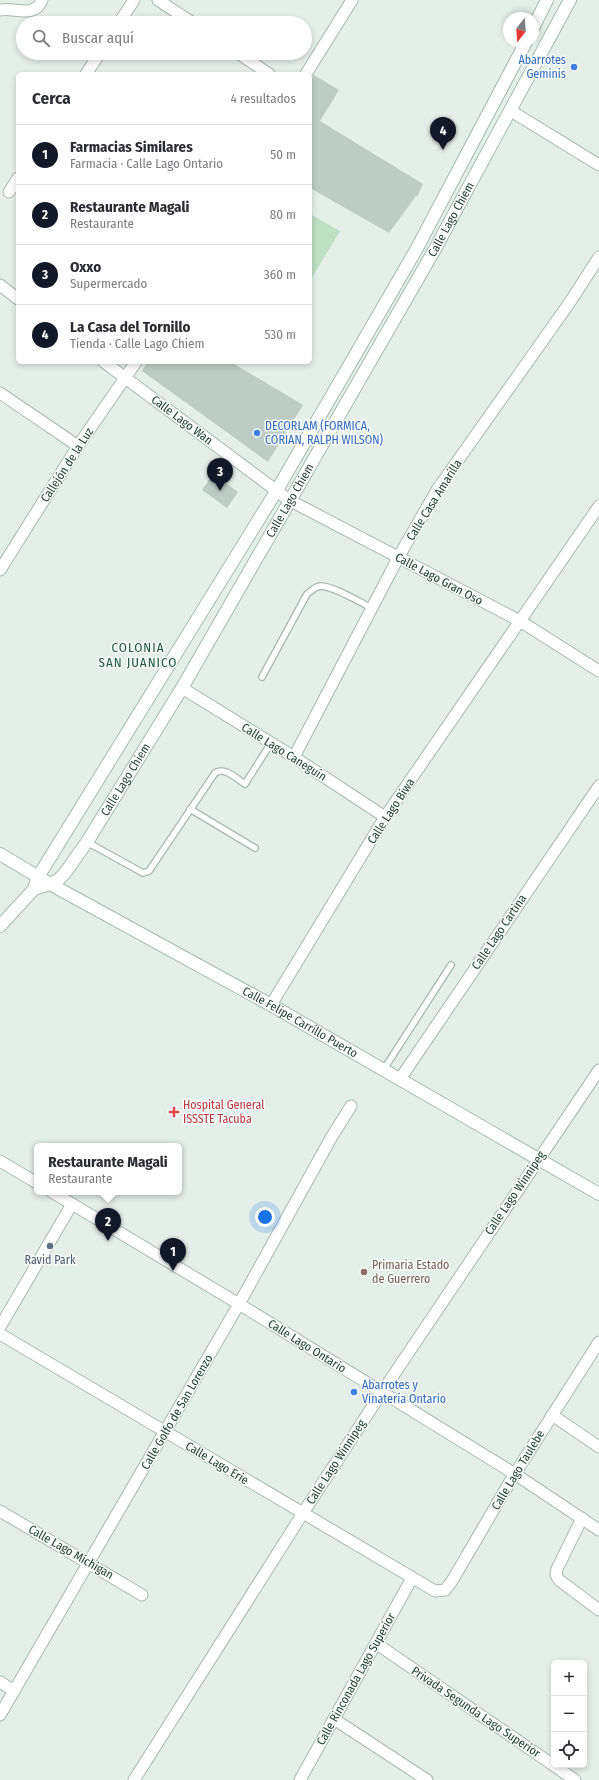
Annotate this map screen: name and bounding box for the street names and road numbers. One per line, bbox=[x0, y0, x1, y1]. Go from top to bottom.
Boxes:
street label: Calle Lago Chiem bbox=[425, 180, 477, 259]
street label: Calle Lago Wan bbox=[149, 392, 215, 448]
street label: Callejón de la Luz bbox=[38, 425, 96, 505]
street label: Calle Casa Amarilla bbox=[403, 457, 465, 543]
street label: Calle Lago Chiem bbox=[263, 461, 317, 540]
street label: Calle Lago Gran Oso bbox=[393, 550, 485, 608]
street label: Calle Lago Caneguín bbox=[239, 720, 329, 784]
street label: Calle Lago Chiem bbox=[98, 741, 153, 819]
street label: Calle Lago Biwa bbox=[365, 775, 417, 846]
street label: Calle Lago Cartina bbox=[469, 892, 529, 972]
street label: Calle Felipe Carrillo Puerto bbox=[240, 984, 360, 1060]
street label: Calle Lago Winnipeg bbox=[482, 1148, 548, 1238]
street label: Calle Lago Ontario bbox=[265, 1316, 349, 1376]
street label: Calle Golfo de San Lorenzo bbox=[138, 1352, 216, 1472]
street label: Calle Lago Winnipeg bbox=[303, 1417, 369, 1507]
street label: Calle Lago Taulebe bbox=[489, 1427, 547, 1513]
street label: Calle Lago Erie bbox=[183, 1439, 251, 1487]
street label: Calle Lago Michigan bbox=[26, 1522, 116, 1582]
street label: Calle Rinconada Lago Superior bbox=[314, 1610, 399, 1748]
street label: Privada Segunda Lago Superior bbox=[409, 1664, 544, 1761]

